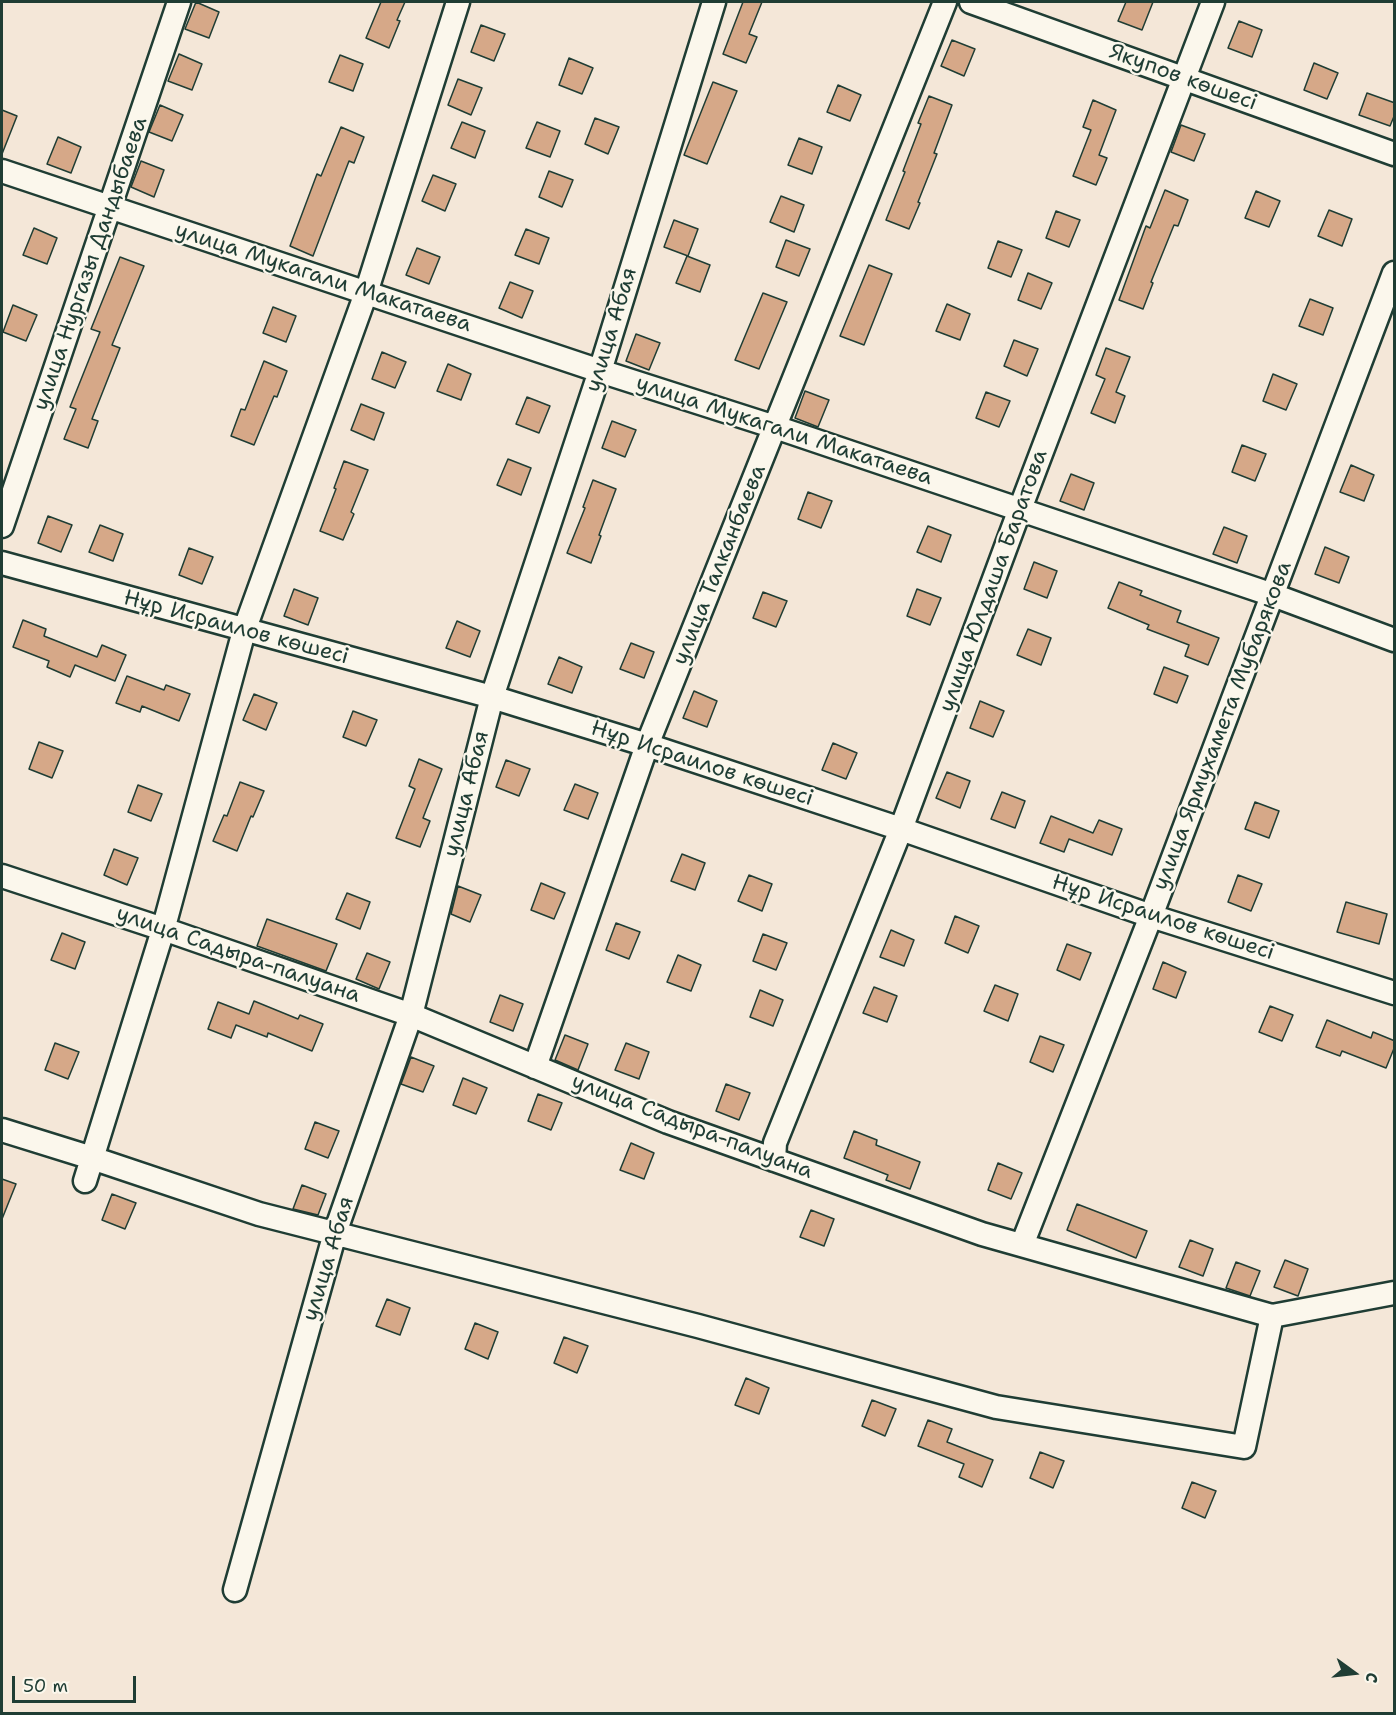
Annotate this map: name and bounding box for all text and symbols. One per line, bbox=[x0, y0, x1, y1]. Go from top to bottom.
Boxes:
street label: Якупов көшесі bbox=[1105, 39, 1261, 117]
street label: улица Нургазы Дандыбаева bbox=[28, 114, 154, 414]
street label: улица Мукагали Макатаева bbox=[171, 218, 475, 338]
street label: улица Абая bbox=[581, 264, 643, 396]
street label: улица Мукагали Макатаева bbox=[632, 371, 936, 491]
street label: улица Юлдаша Баратова bbox=[934, 446, 1054, 716]
street label: улица Талканбаева bbox=[668, 461, 772, 669]
street label: улица Ярмухамета Мубарякова bbox=[1148, 558, 1298, 894]
street label: Нұр Исраилов көшесі bbox=[120, 585, 352, 671]
street label: Нұр Исраилов көшесі bbox=[588, 716, 816, 812]
street label: улица Абая bbox=[439, 728, 495, 860]
street label: Нұр Исраилов көшесі bbox=[1049, 870, 1277, 966]
street label: улица Садыра-палуана bbox=[112, 901, 364, 1009]
street label: улица Садыра-палуана bbox=[568, 1069, 816, 1185]
street label: улица Абая bbox=[298, 1193, 360, 1325]
north arrow bbox=[1324, 1643, 1384, 1703]
scale bar bbox=[15, 1664, 140, 1702]
text: С bbox=[1360, 1670, 1383, 1685]
text: 50 m bbox=[23, 1674, 68, 1698]

